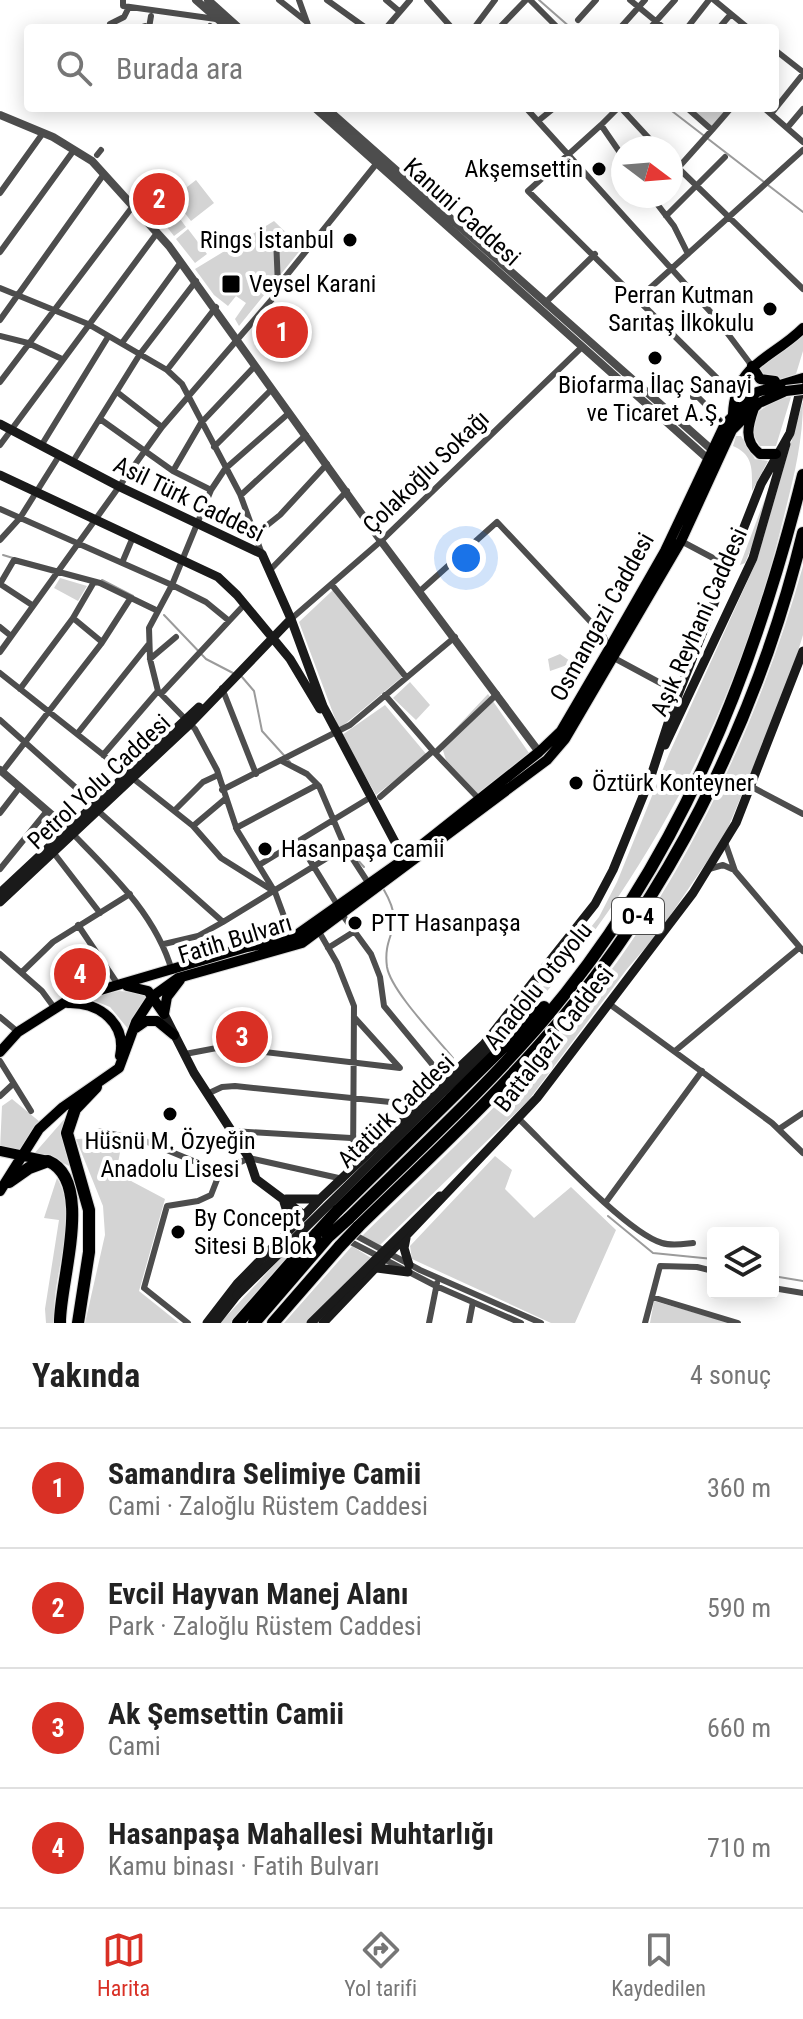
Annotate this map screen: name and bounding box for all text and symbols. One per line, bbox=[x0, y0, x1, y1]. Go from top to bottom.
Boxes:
search box bbox=[24, 24, 779, 112]
icon: search bbox=[52, 46, 96, 90]
text: Burada ara bbox=[116, 51, 243, 86]
north arrow bbox=[611, 136, 683, 208]
street label: Kanuni Caddesi bbox=[398, 152, 526, 272]
place label: Akşemsettin bbox=[465, 155, 583, 183]
marker: Akşemsettin bbox=[590, 160, 608, 178]
pin: 2 bbox=[133, 169, 185, 229]
place label: Rings İstanbul bbox=[200, 226, 334, 254]
marker: Rings İstanbul bbox=[341, 231, 359, 249]
place label: Veysel Karani bbox=[249, 270, 376, 298]
marker: Veysel Karani bbox=[220, 273, 242, 295]
place label: Perran Kutman Sarıtaş İlkokulu bbox=[608, 281, 754, 337]
marker: Perran Kutman Sarıtaş İlkokulu bbox=[761, 300, 779, 318]
pin: 1 bbox=[256, 302, 308, 362]
marker: Biofarma İlaç Sanayi ve Ticaret A.Ş. bbox=[646, 349, 664, 367]
place label: Biofarma İlaç Sanayi ve Ticaret A.Ş. bbox=[558, 371, 752, 427]
street label: Çolakoğlu Sokağı bbox=[357, 405, 495, 539]
street label: Asil Türk Caddesi bbox=[109, 450, 269, 548]
street label: Aşık Reyhani Caddesi bbox=[645, 524, 753, 720]
street label: Osmangazi Caddesi bbox=[544, 528, 660, 706]
your location bbox=[446, 538, 486, 578]
street label: Petrol Yolu Caddesi bbox=[22, 709, 176, 855]
place label: Öztürk Konteyner bbox=[592, 769, 754, 797]
marker: Öztürk Konteyner bbox=[567, 774, 585, 792]
place label: Hasanpaşa camii bbox=[281, 835, 444, 863]
marker: Hasanpaşa camii bbox=[256, 840, 274, 858]
road number: O-4 bbox=[612, 898, 664, 934]
street label: Fatih Bulvarı bbox=[175, 908, 295, 970]
place label: PTT Hasanpaşa bbox=[371, 909, 521, 937]
marker: PTT Hasanpaşa bbox=[346, 914, 364, 932]
street label: Anadolu Otoyolu bbox=[478, 917, 598, 1055]
pin: 4 bbox=[54, 944, 106, 1004]
street label: Battalgazi Caddesi bbox=[488, 961, 620, 1117]
pin: 3 bbox=[216, 1007, 268, 1067]
street label: Atatürk Caddesi bbox=[332, 1048, 460, 1174]
marker: Hüsnü M. Özyeğin Anadolu Lisesi bbox=[161, 1105, 179, 1123]
place label: Hüsnü M. Özyeğin Anadolu Lisesi bbox=[84, 1127, 256, 1183]
place label: By Concept Sitesi B Blok bbox=[194, 1204, 313, 1260]
marker: By Concept Sitesi B Blok bbox=[169, 1223, 187, 1241]
map controls bbox=[707, 1227, 779, 1299]
button: layers bbox=[707, 1227, 779, 1299]
text: Yakında bbox=[32, 1355, 140, 1395]
text: 4 sonuç bbox=[690, 1360, 771, 1390]
text: Samandıra Selimiye Camii bbox=[108, 1456, 421, 1491]
text: 1 bbox=[51, 1473, 65, 1503]
text: 360 m bbox=[707, 1473, 771, 1503]
text: Cami · Zaloğlu Rüstem Caddesi bbox=[108, 1491, 428, 1521]
text: Evcil Hayvan Manej Alanı bbox=[108, 1576, 409, 1611]
text: 2 bbox=[51, 1593, 65, 1623]
text: 590 m bbox=[707, 1593, 771, 1623]
text: Park · Zaloğlu Rüstem Caddesi bbox=[108, 1611, 422, 1641]
text: Ak Şemsettin Camii bbox=[108, 1696, 344, 1731]
text: 3 bbox=[51, 1713, 65, 1743]
text: 660 m bbox=[707, 1713, 771, 1743]
text: Cami bbox=[108, 1731, 161, 1761]
text: Hasanpaşa Mahallesi Muhtarlığı bbox=[108, 1816, 494, 1851]
text: 4 bbox=[51, 1833, 65, 1863]
text: 710 m bbox=[707, 1833, 771, 1863]
text: Kamu binası · Fatih Bulvarı bbox=[108, 1851, 380, 1881]
tab: Harita bbox=[97, 1928, 150, 2001]
tab: Yol tarifi bbox=[344, 1928, 417, 2001]
tab: Kaydedilen bbox=[611, 1928, 706, 2001]

